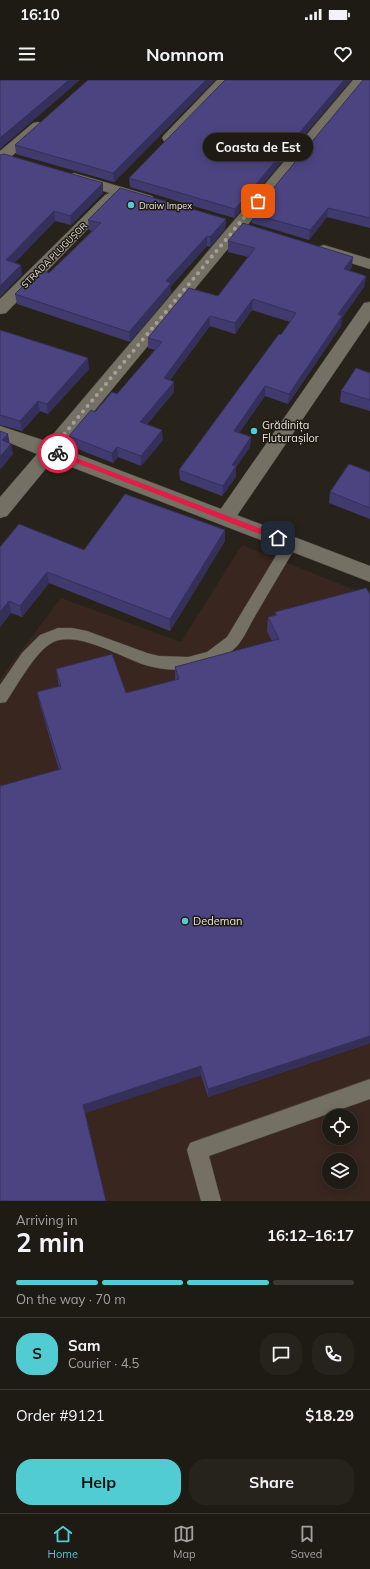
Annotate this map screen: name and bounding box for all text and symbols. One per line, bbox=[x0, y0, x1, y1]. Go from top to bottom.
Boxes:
text: 16:10 bbox=[20, 5, 60, 24]
icon: menu bbox=[16, 43, 38, 65]
text: Nomnom bbox=[146, 43, 224, 66]
icon: heart bbox=[332, 43, 354, 65]
callout: Coasta de Est bbox=[203, 133, 313, 161]
text: Coasta de Est bbox=[216, 139, 301, 155]
pin bbox=[241, 184, 275, 218]
icon: bag bbox=[247, 190, 269, 212]
marker: Draiw Impex bbox=[126, 200, 136, 210]
place label: Draiw Impex bbox=[139, 200, 192, 211]
street label: STRADA PLUGUȘOR bbox=[19, 220, 90, 291]
place label: Grădinița Fluturașilor bbox=[262, 418, 319, 446]
marker: Grădinița Fluturașilor bbox=[249, 426, 259, 436]
courier bbox=[38, 433, 78, 473]
icon: bike bbox=[47, 442, 69, 464]
pin bbox=[261, 521, 295, 555]
icon: home bbox=[267, 527, 289, 549]
place label: Dedeman bbox=[193, 914, 243, 928]
marker: Dedeman bbox=[180, 916, 190, 926]
map controls bbox=[322, 1109, 358, 1189]
button: locate bbox=[322, 1109, 358, 1145]
button: layers bbox=[322, 1153, 358, 1189]
text: Arriving in bbox=[16, 1212, 78, 1228]
text: 2 min bbox=[16, 1226, 85, 1259]
text: 16:12–16:17 bbox=[267, 1226, 354, 1245]
text: On the way · 70 m bbox=[16, 1291, 126, 1307]
button: chat bbox=[260, 1333, 302, 1375]
button: phone bbox=[312, 1333, 354, 1375]
text: Sam bbox=[68, 1336, 100, 1355]
text: S bbox=[32, 1344, 42, 1363]
text: Courier · 4.5 bbox=[68, 1355, 139, 1371]
text: Order #9121 bbox=[16, 1406, 104, 1425]
text: $18.29 bbox=[305, 1406, 354, 1425]
button: Help bbox=[16, 1459, 181, 1505]
button: Share bbox=[189, 1459, 354, 1505]
tab: Home bbox=[48, 1523, 78, 1561]
tab: Map bbox=[173, 1523, 196, 1561]
tab: Saved bbox=[291, 1523, 322, 1561]

